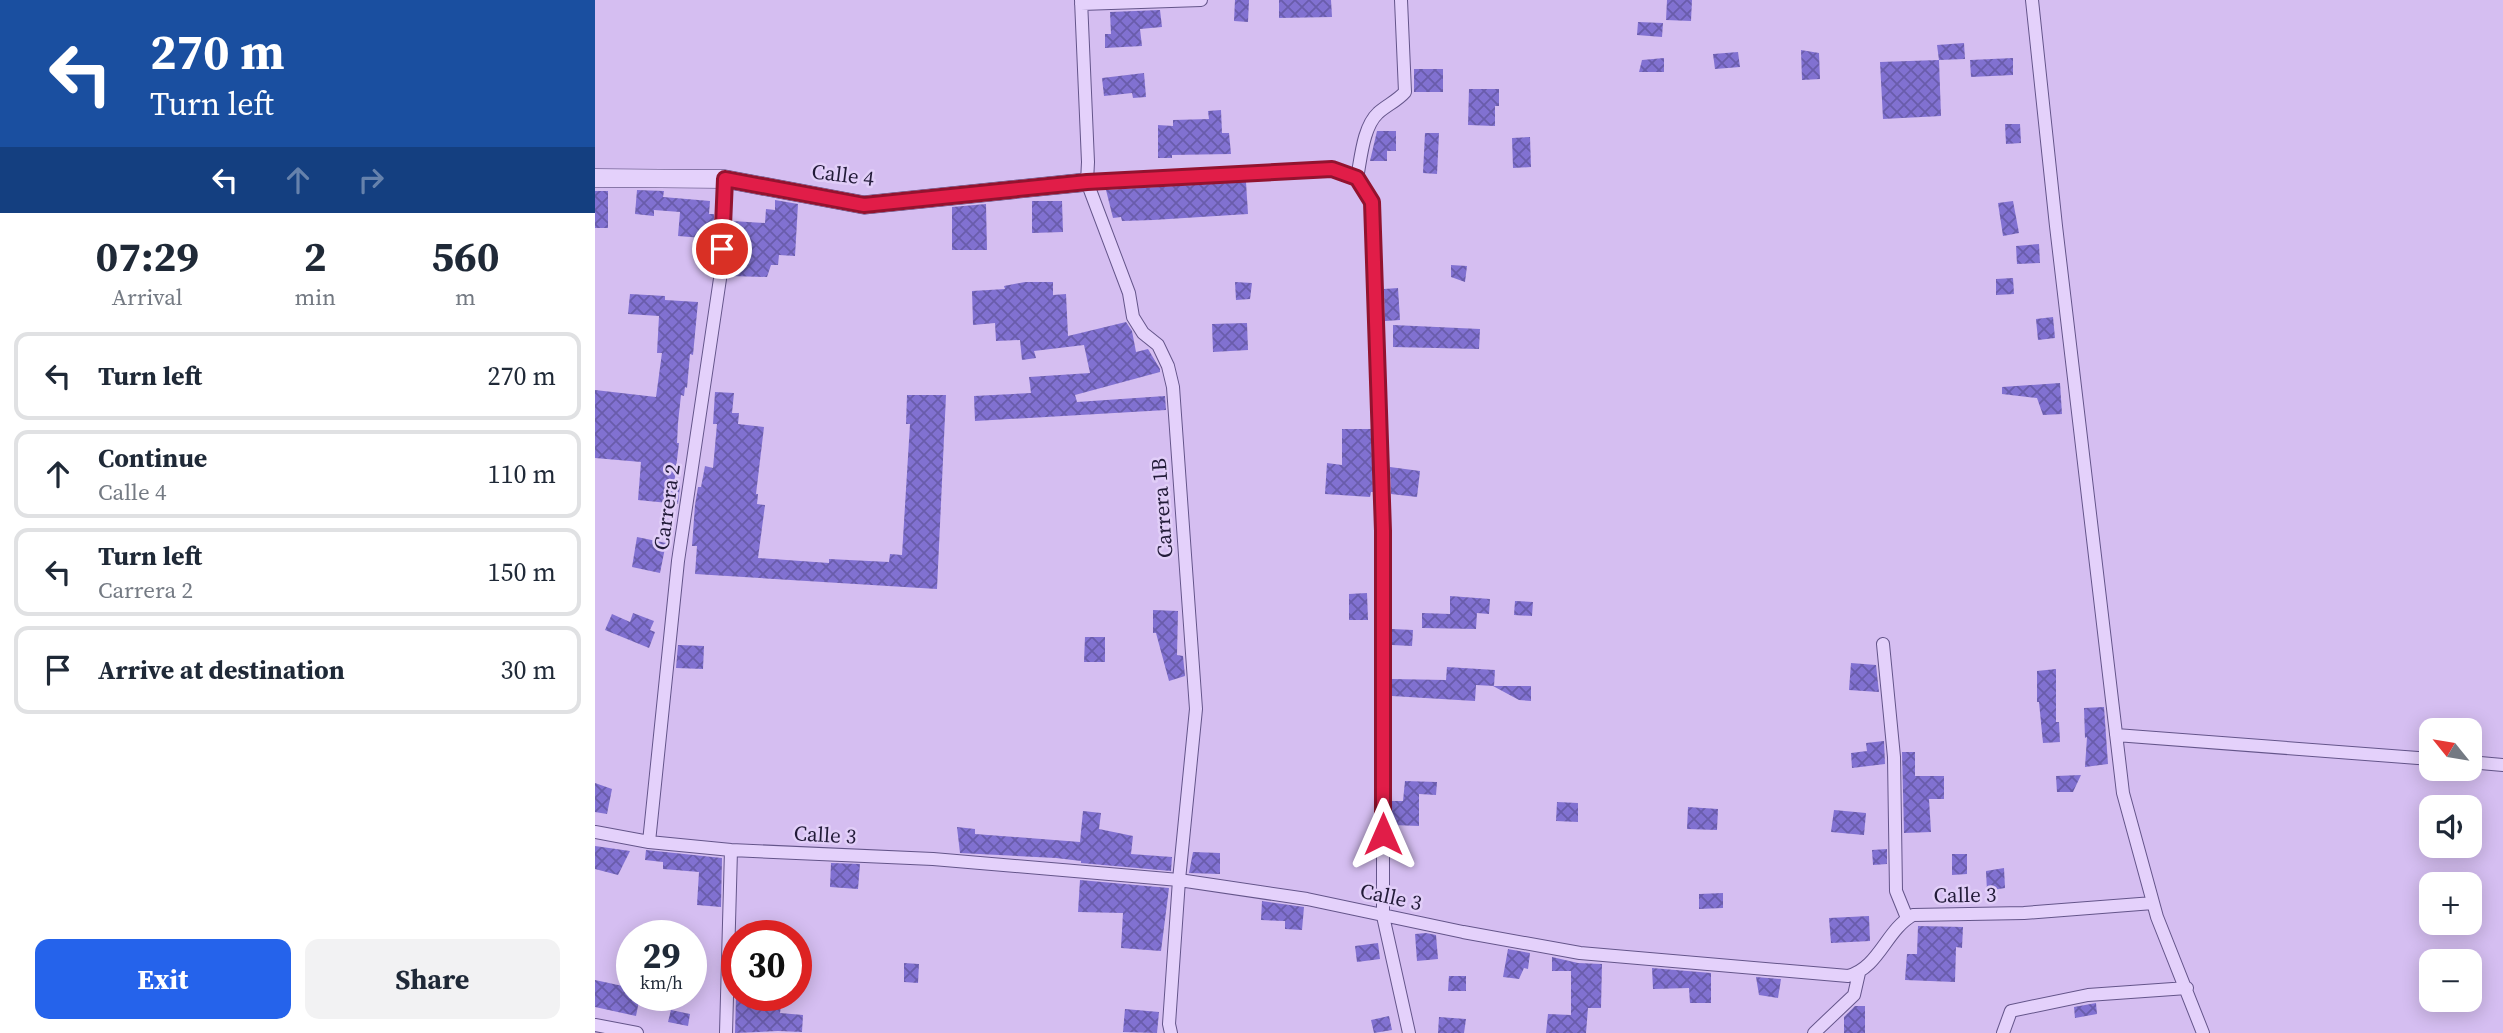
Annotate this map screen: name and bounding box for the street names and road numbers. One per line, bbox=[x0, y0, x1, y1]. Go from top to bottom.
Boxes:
street label: Calle 4 bbox=[810, 156, 876, 193]
street label: Carrera 1B bbox=[1144, 457, 1179, 559]
street label: Carrera 2 bbox=[646, 462, 687, 552]
street label: Calle 3 bbox=[793, 818, 857, 851]
street label: Calle 3 bbox=[1357, 876, 1425, 917]
street label: Calle 3 bbox=[1933, 879, 1997, 910]

